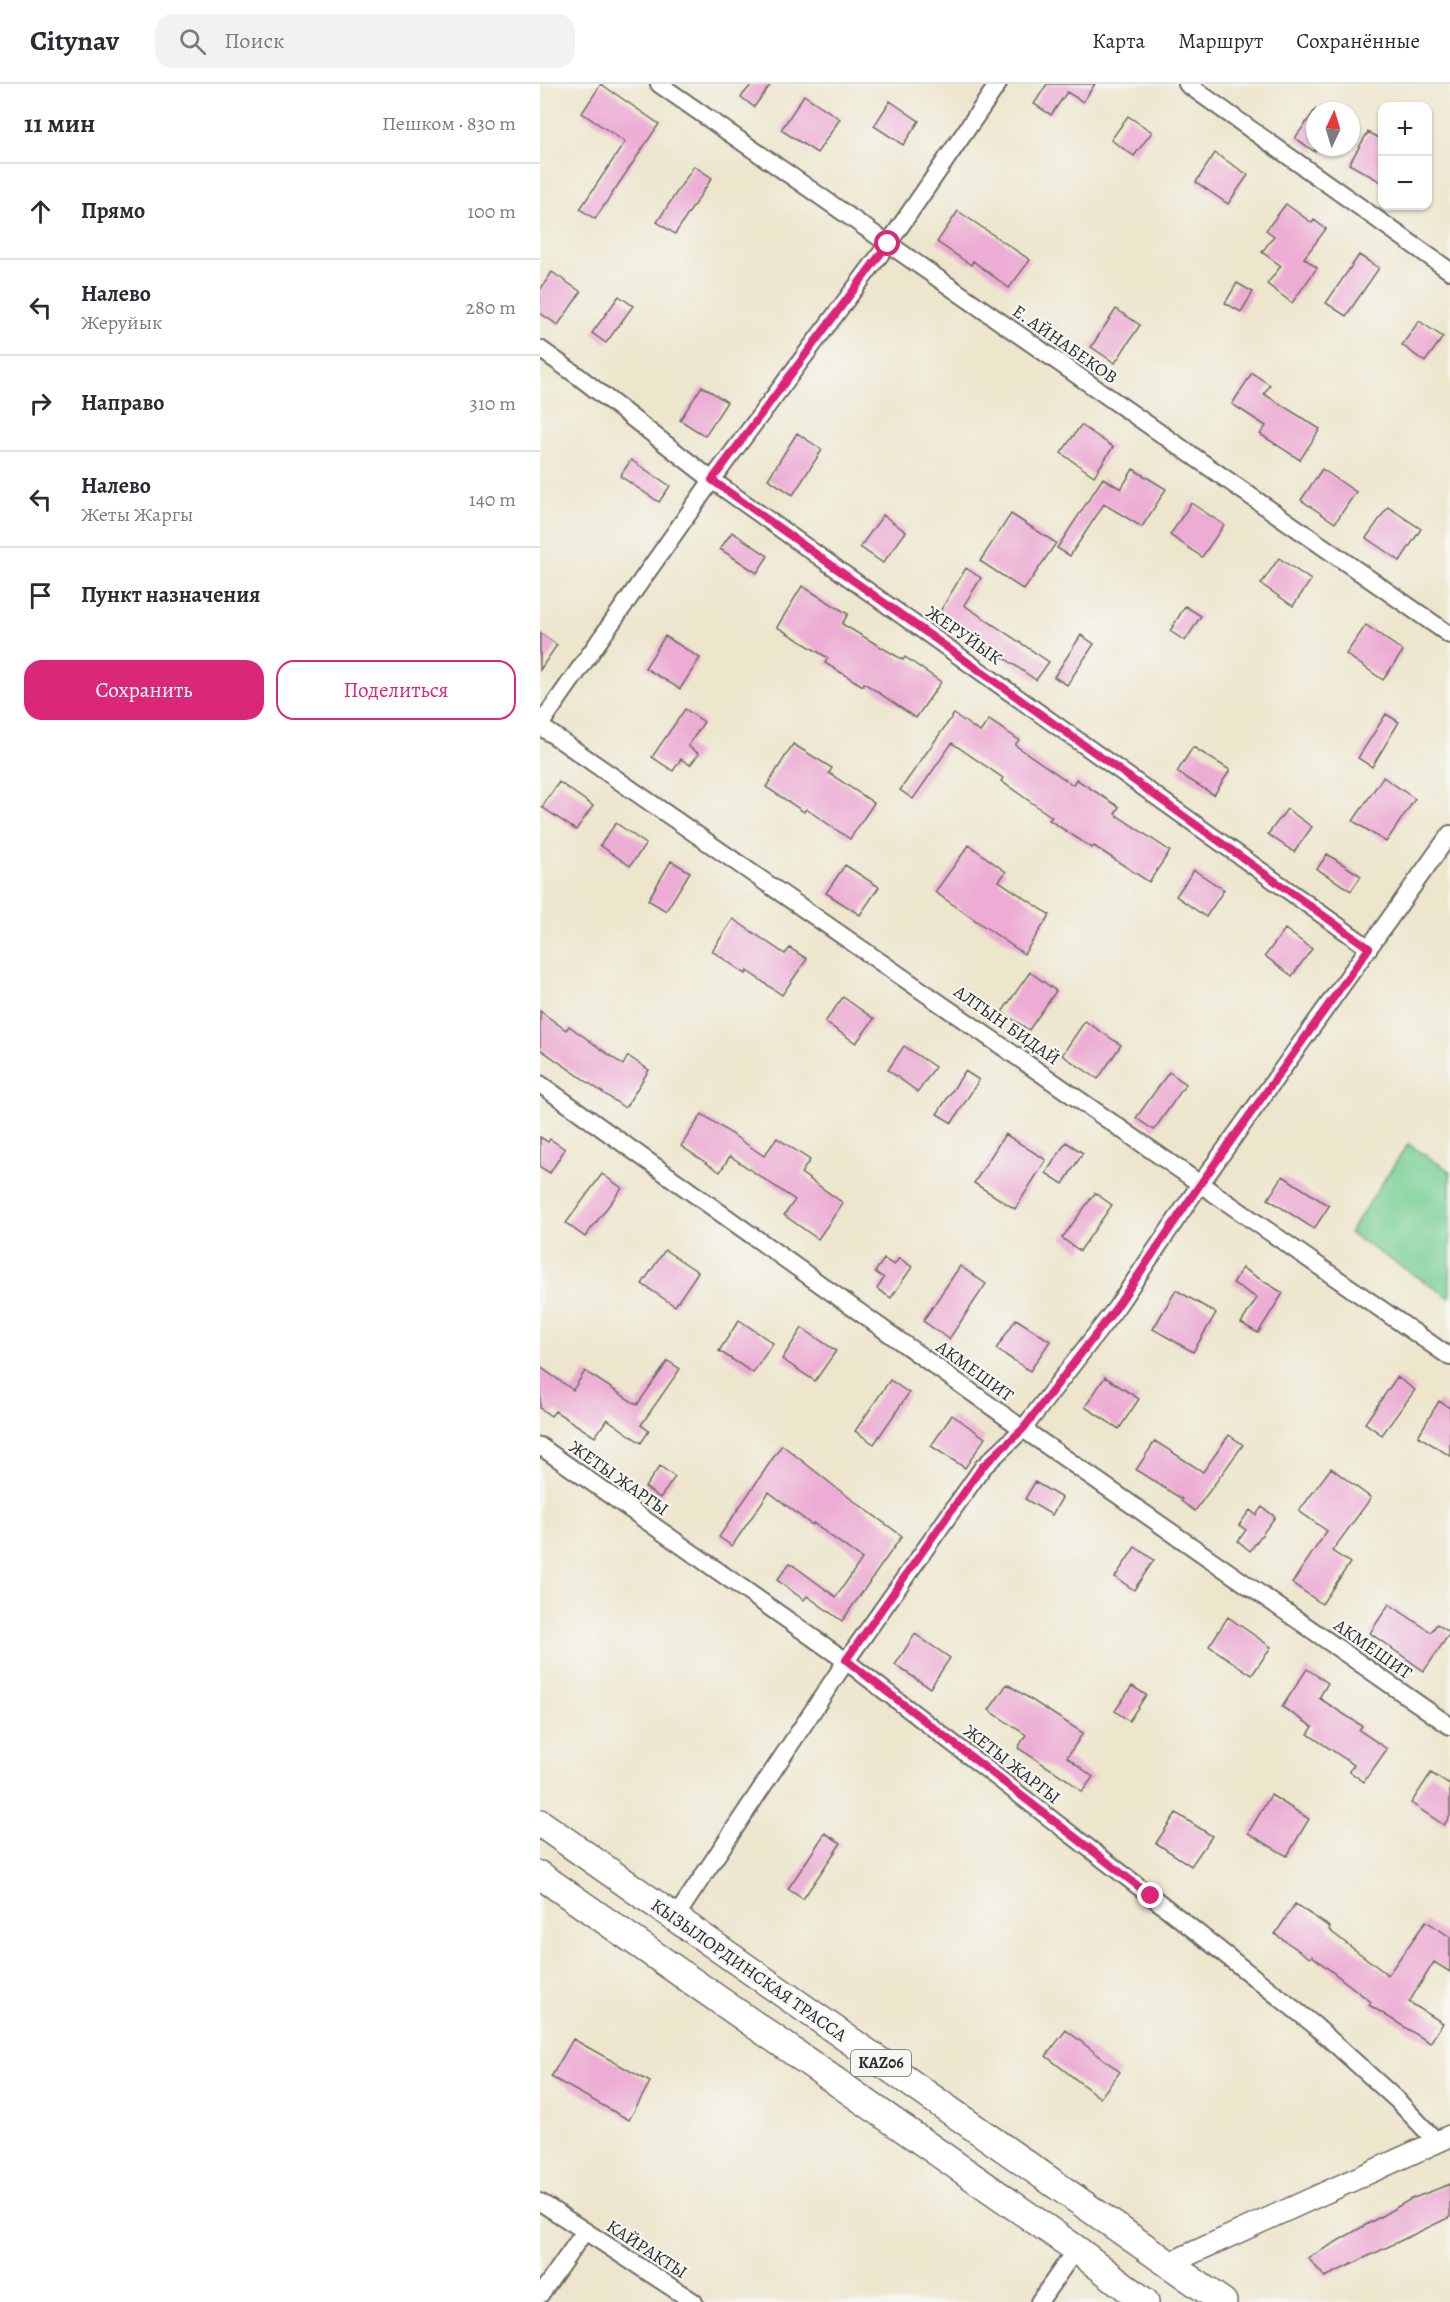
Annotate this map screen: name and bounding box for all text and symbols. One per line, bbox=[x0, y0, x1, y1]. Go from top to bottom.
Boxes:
search box bbox=[155, 14, 575, 68]
text: Citynav bbox=[30, 22, 119, 60]
icon: search bbox=[176, 25, 209, 58]
text: Поиск bbox=[224, 26, 284, 56]
text: Карта bbox=[1092, 27, 1145, 55]
text: Маршрут bbox=[1178, 27, 1263, 55]
text: Сохранённые bbox=[1296, 27, 1420, 55]
north arrow bbox=[1306, 102, 1360, 156]
map controls bbox=[1378, 102, 1432, 210]
button: + bbox=[1378, 102, 1432, 156]
text: 11 мин bbox=[24, 106, 95, 141]
text: Пешком · 830 m bbox=[382, 110, 516, 137]
button: − bbox=[1378, 156, 1432, 210]
icon: ahead bbox=[24, 195, 57, 228]
text: Прямо bbox=[81, 196, 145, 226]
text: 100 m bbox=[467, 198, 516, 225]
route start bbox=[874, 230, 900, 256]
text: Налево bbox=[81, 279, 151, 309]
icon: left bbox=[24, 291, 57, 324]
text: 280 m bbox=[466, 294, 516, 321]
street label: Е. АЙНАБЕКОВ bbox=[1008, 299, 1122, 389]
text: Жеруйык bbox=[81, 309, 162, 336]
icon: right bbox=[24, 387, 57, 420]
text: Направо bbox=[81, 388, 164, 418]
text: 310 m bbox=[470, 390, 516, 417]
text: Налево bbox=[81, 471, 151, 501]
icon: left bbox=[24, 483, 57, 516]
text: 140 m bbox=[469, 486, 516, 513]
text: Жеты Жаргы bbox=[81, 501, 193, 528]
icon: arrive bbox=[24, 579, 57, 612]
text: Пункт назначения bbox=[81, 580, 260, 610]
street label: ЖЕРУЙЫК bbox=[921, 600, 1007, 670]
button: Сохранить bbox=[24, 660, 264, 720]
button: Поделиться bbox=[276, 660, 516, 720]
street label: АЛТЫН БИДАЙ bbox=[948, 979, 1065, 1070]
street label: АКМЕШИТ bbox=[931, 1334, 1019, 1407]
street label: ЖЕТЫ ЖАРГЫ bbox=[564, 1435, 674, 1521]
street label: АКМЕШИТ bbox=[1328, 1613, 1417, 1685]
street label: ЖЕТЫ ЖАРГЫ bbox=[959, 1719, 1065, 1809]
route end bbox=[1137, 1882, 1163, 1908]
street label: КЫЗЫЛОРДИНСКАЯ ТРАССА bbox=[646, 1893, 852, 2047]
road number: KАZ06 bbox=[851, 2050, 911, 2076]
street label: КАЙРАКТЫ bbox=[602, 2214, 692, 2284]

